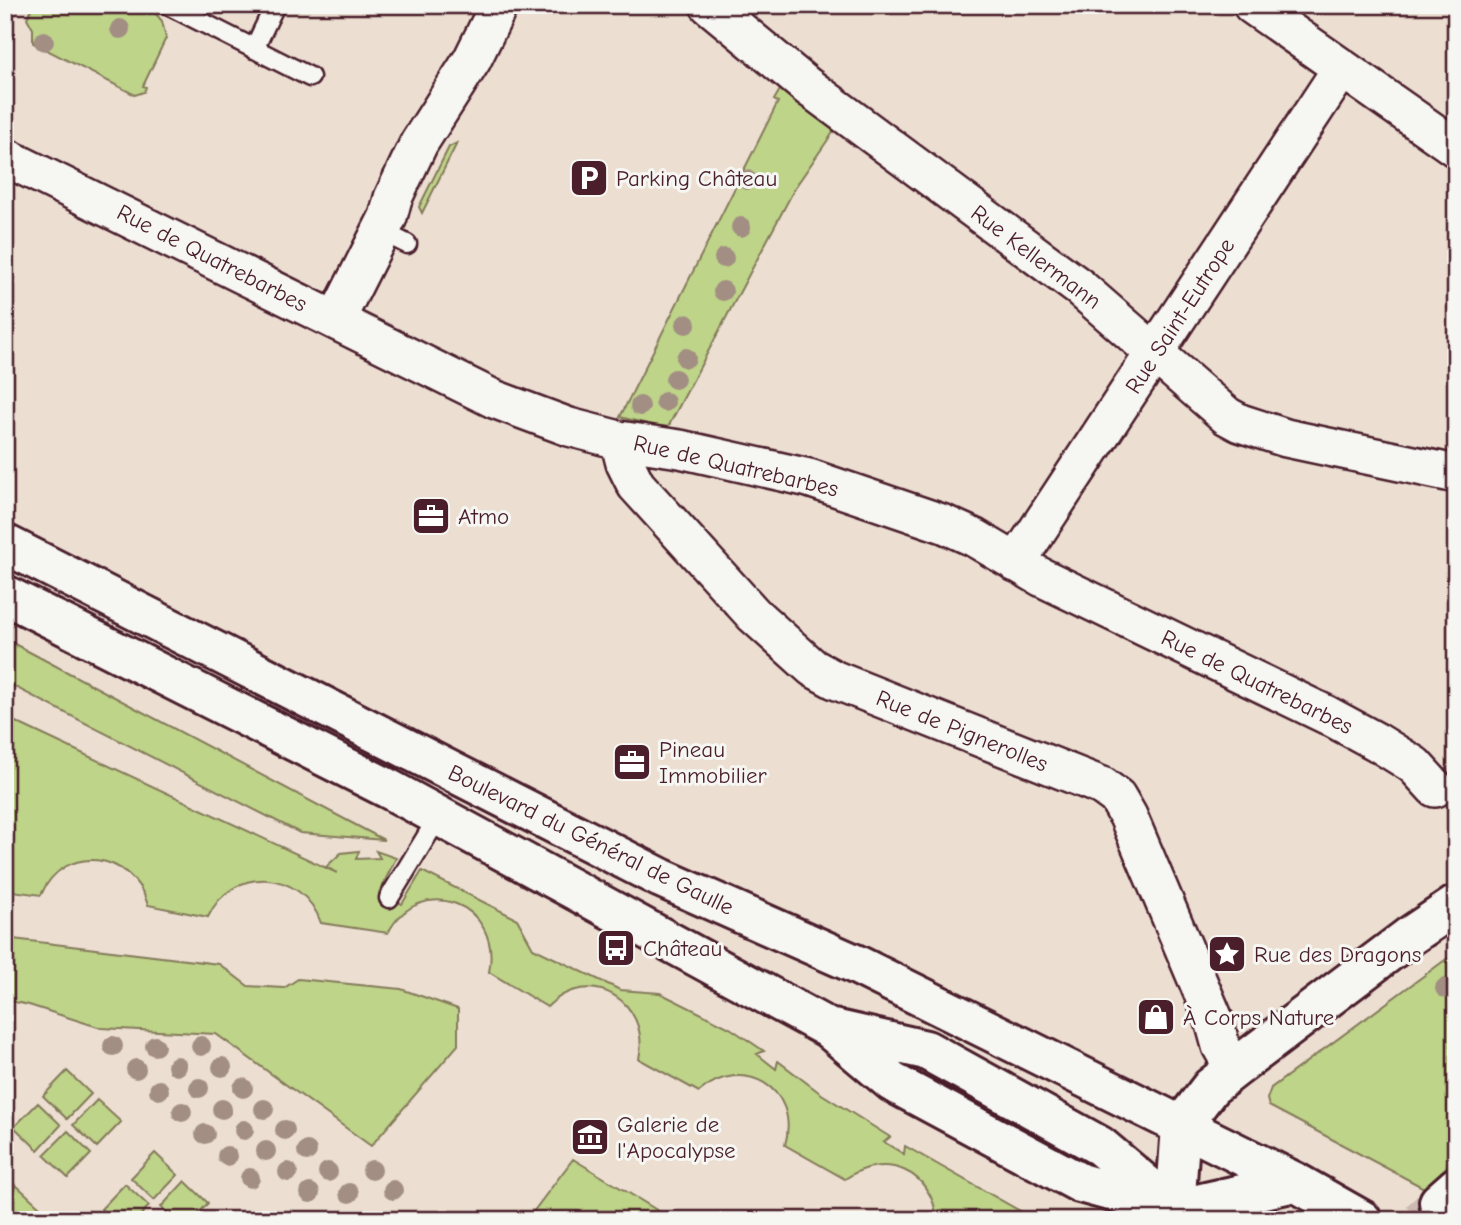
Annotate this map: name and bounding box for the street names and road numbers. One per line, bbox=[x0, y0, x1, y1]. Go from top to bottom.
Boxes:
street label: Rue de Quatrebarbes bbox=[113, 198, 311, 318]
street label: Rue Kellermann bbox=[966, 199, 1106, 315]
street label: Rue Saint-Eutrope bbox=[1120, 233, 1240, 399]
street label: Rue de Quatrebarbes bbox=[631, 429, 841, 503]
street label: Rue de Quatrebarbes bbox=[1157, 624, 1357, 740]
street label: Rue de Pignerolles bbox=[872, 684, 1052, 778]
street label: Boulevard du Général de Gaulle bbox=[444, 759, 738, 921]

